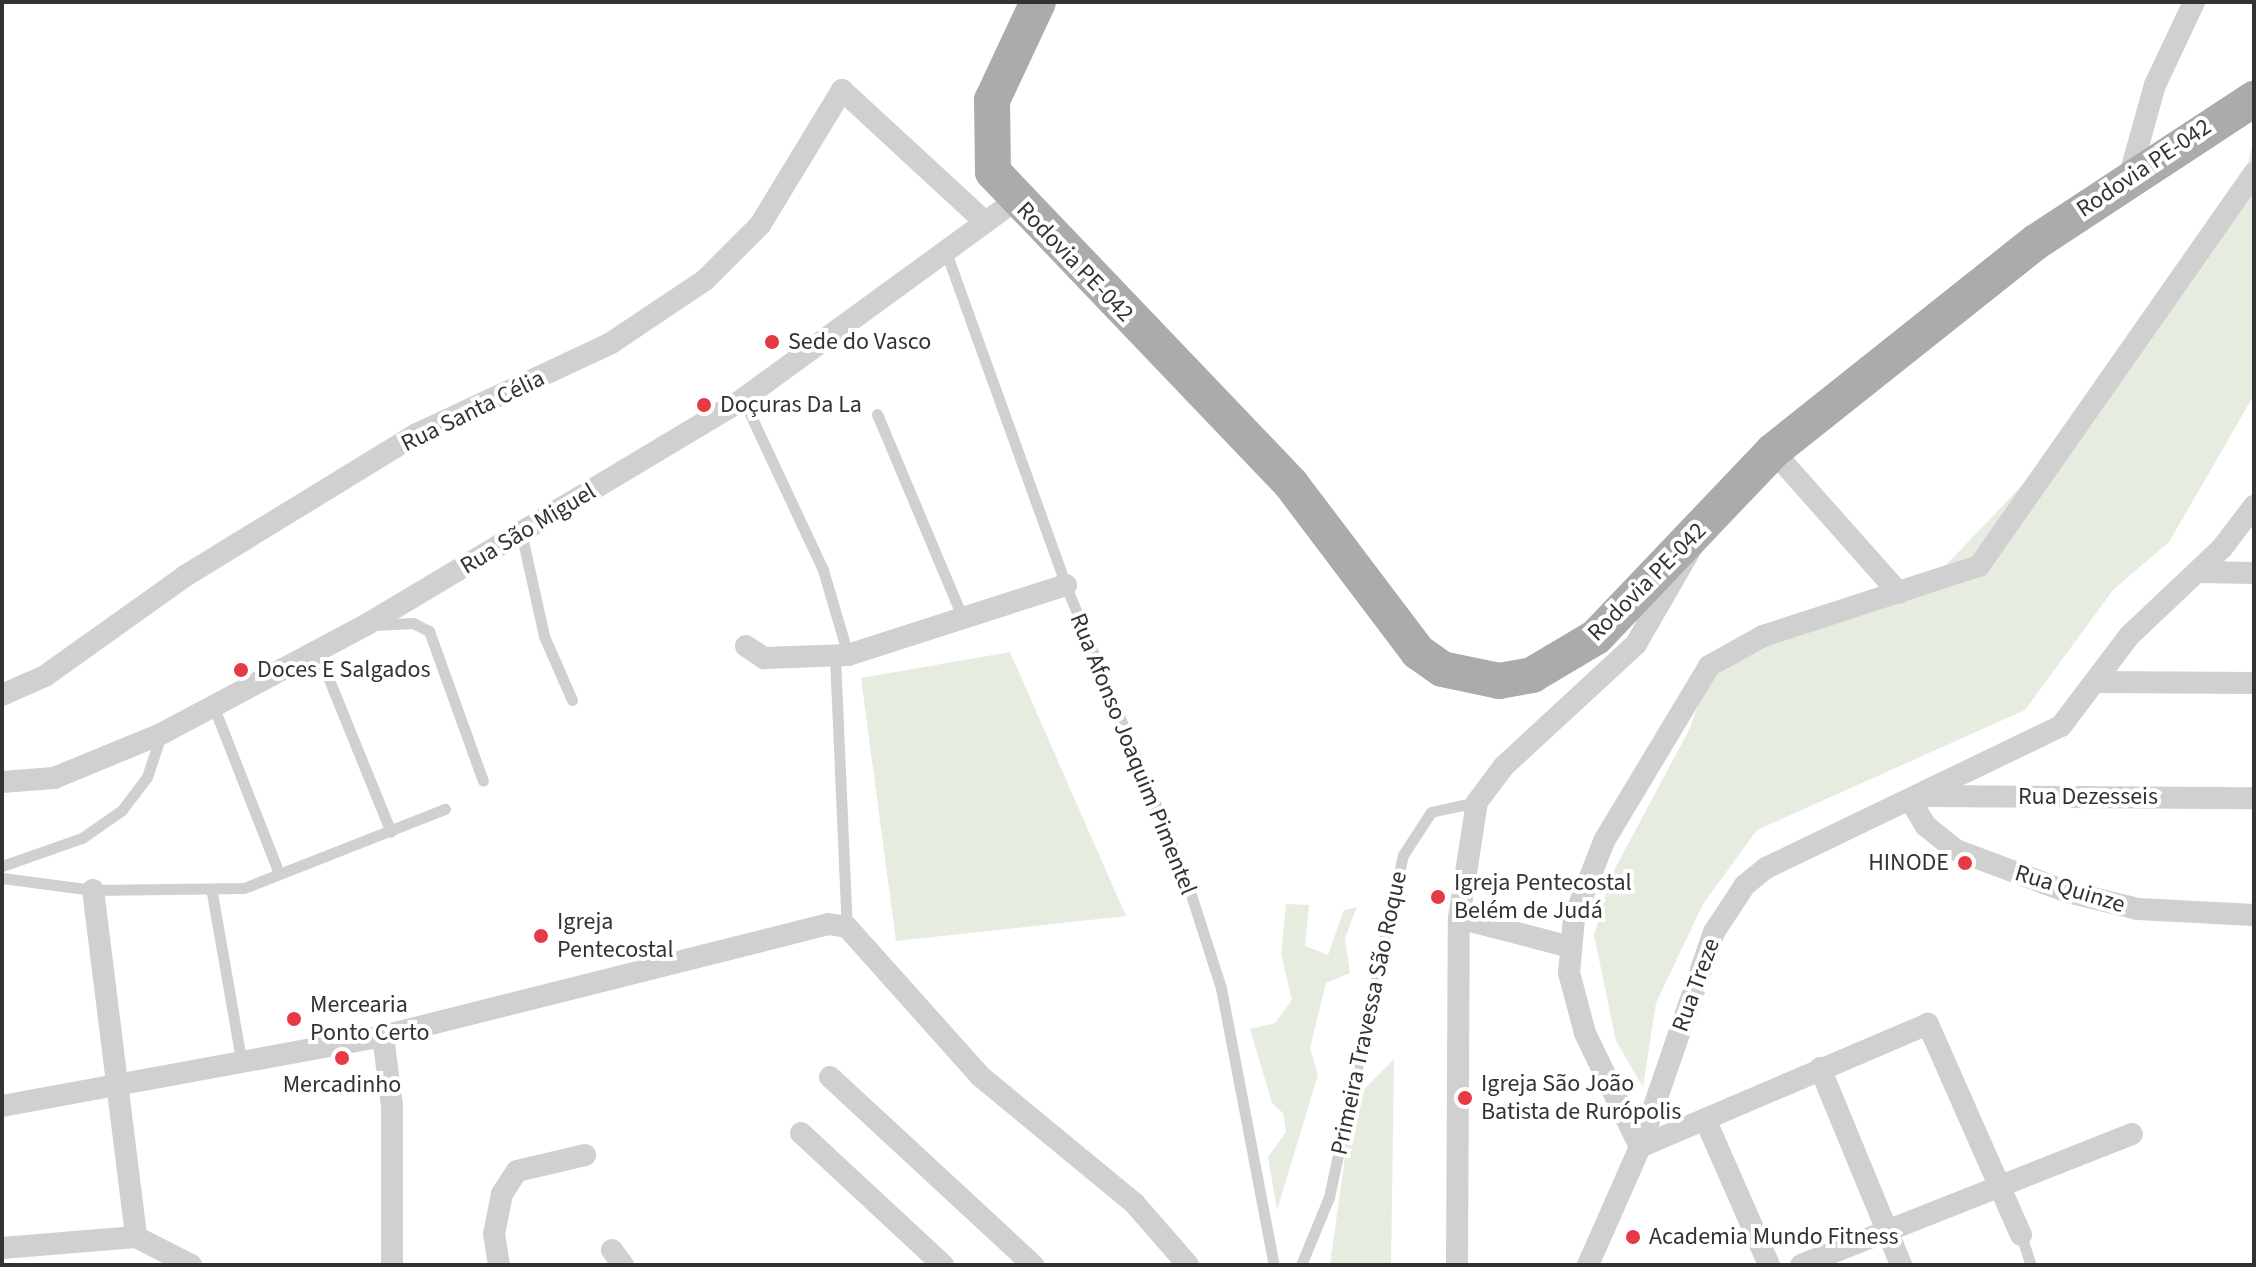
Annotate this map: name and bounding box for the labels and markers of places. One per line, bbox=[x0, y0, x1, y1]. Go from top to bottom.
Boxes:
place label: Sede do Vasco bbox=[788, 328, 931, 356]
marker: Sede do Vasco bbox=[763, 333, 781, 351]
place label: Doçuras Da La bbox=[720, 391, 862, 419]
marker: Doçuras Da La bbox=[695, 396, 713, 414]
place label: Doces E Salgados bbox=[257, 656, 431, 684]
marker: Doces E Salgados bbox=[232, 661, 250, 679]
place label: HINODE bbox=[1868, 849, 1949, 877]
marker: HINODE bbox=[1956, 854, 1974, 872]
place label: Igreja Pentecostal Belém de Judá bbox=[1454, 869, 1632, 925]
marker: Igreja Pentecostal Belém de Judá bbox=[1429, 888, 1447, 906]
place label: Igreja Pentecostal bbox=[557, 908, 674, 964]
marker: Igreja Pentecostal bbox=[532, 927, 550, 945]
place label: Mercearia Ponto Certo bbox=[310, 991, 429, 1047]
marker: Mercearia Ponto Certo bbox=[285, 1010, 303, 1028]
marker: Mercadinho bbox=[333, 1049, 351, 1067]
place label: Igreja São João Batista de Rurópolis bbox=[1481, 1070, 1681, 1126]
place label: Mercadinho bbox=[283, 1071, 401, 1099]
marker: Igreja São João Batista de Rurópolis bbox=[1456, 1089, 1474, 1107]
place label: Academia Mundo Fitness bbox=[1649, 1223, 1899, 1251]
marker: Academia Mundo Fitness bbox=[1624, 1228, 1642, 1246]

